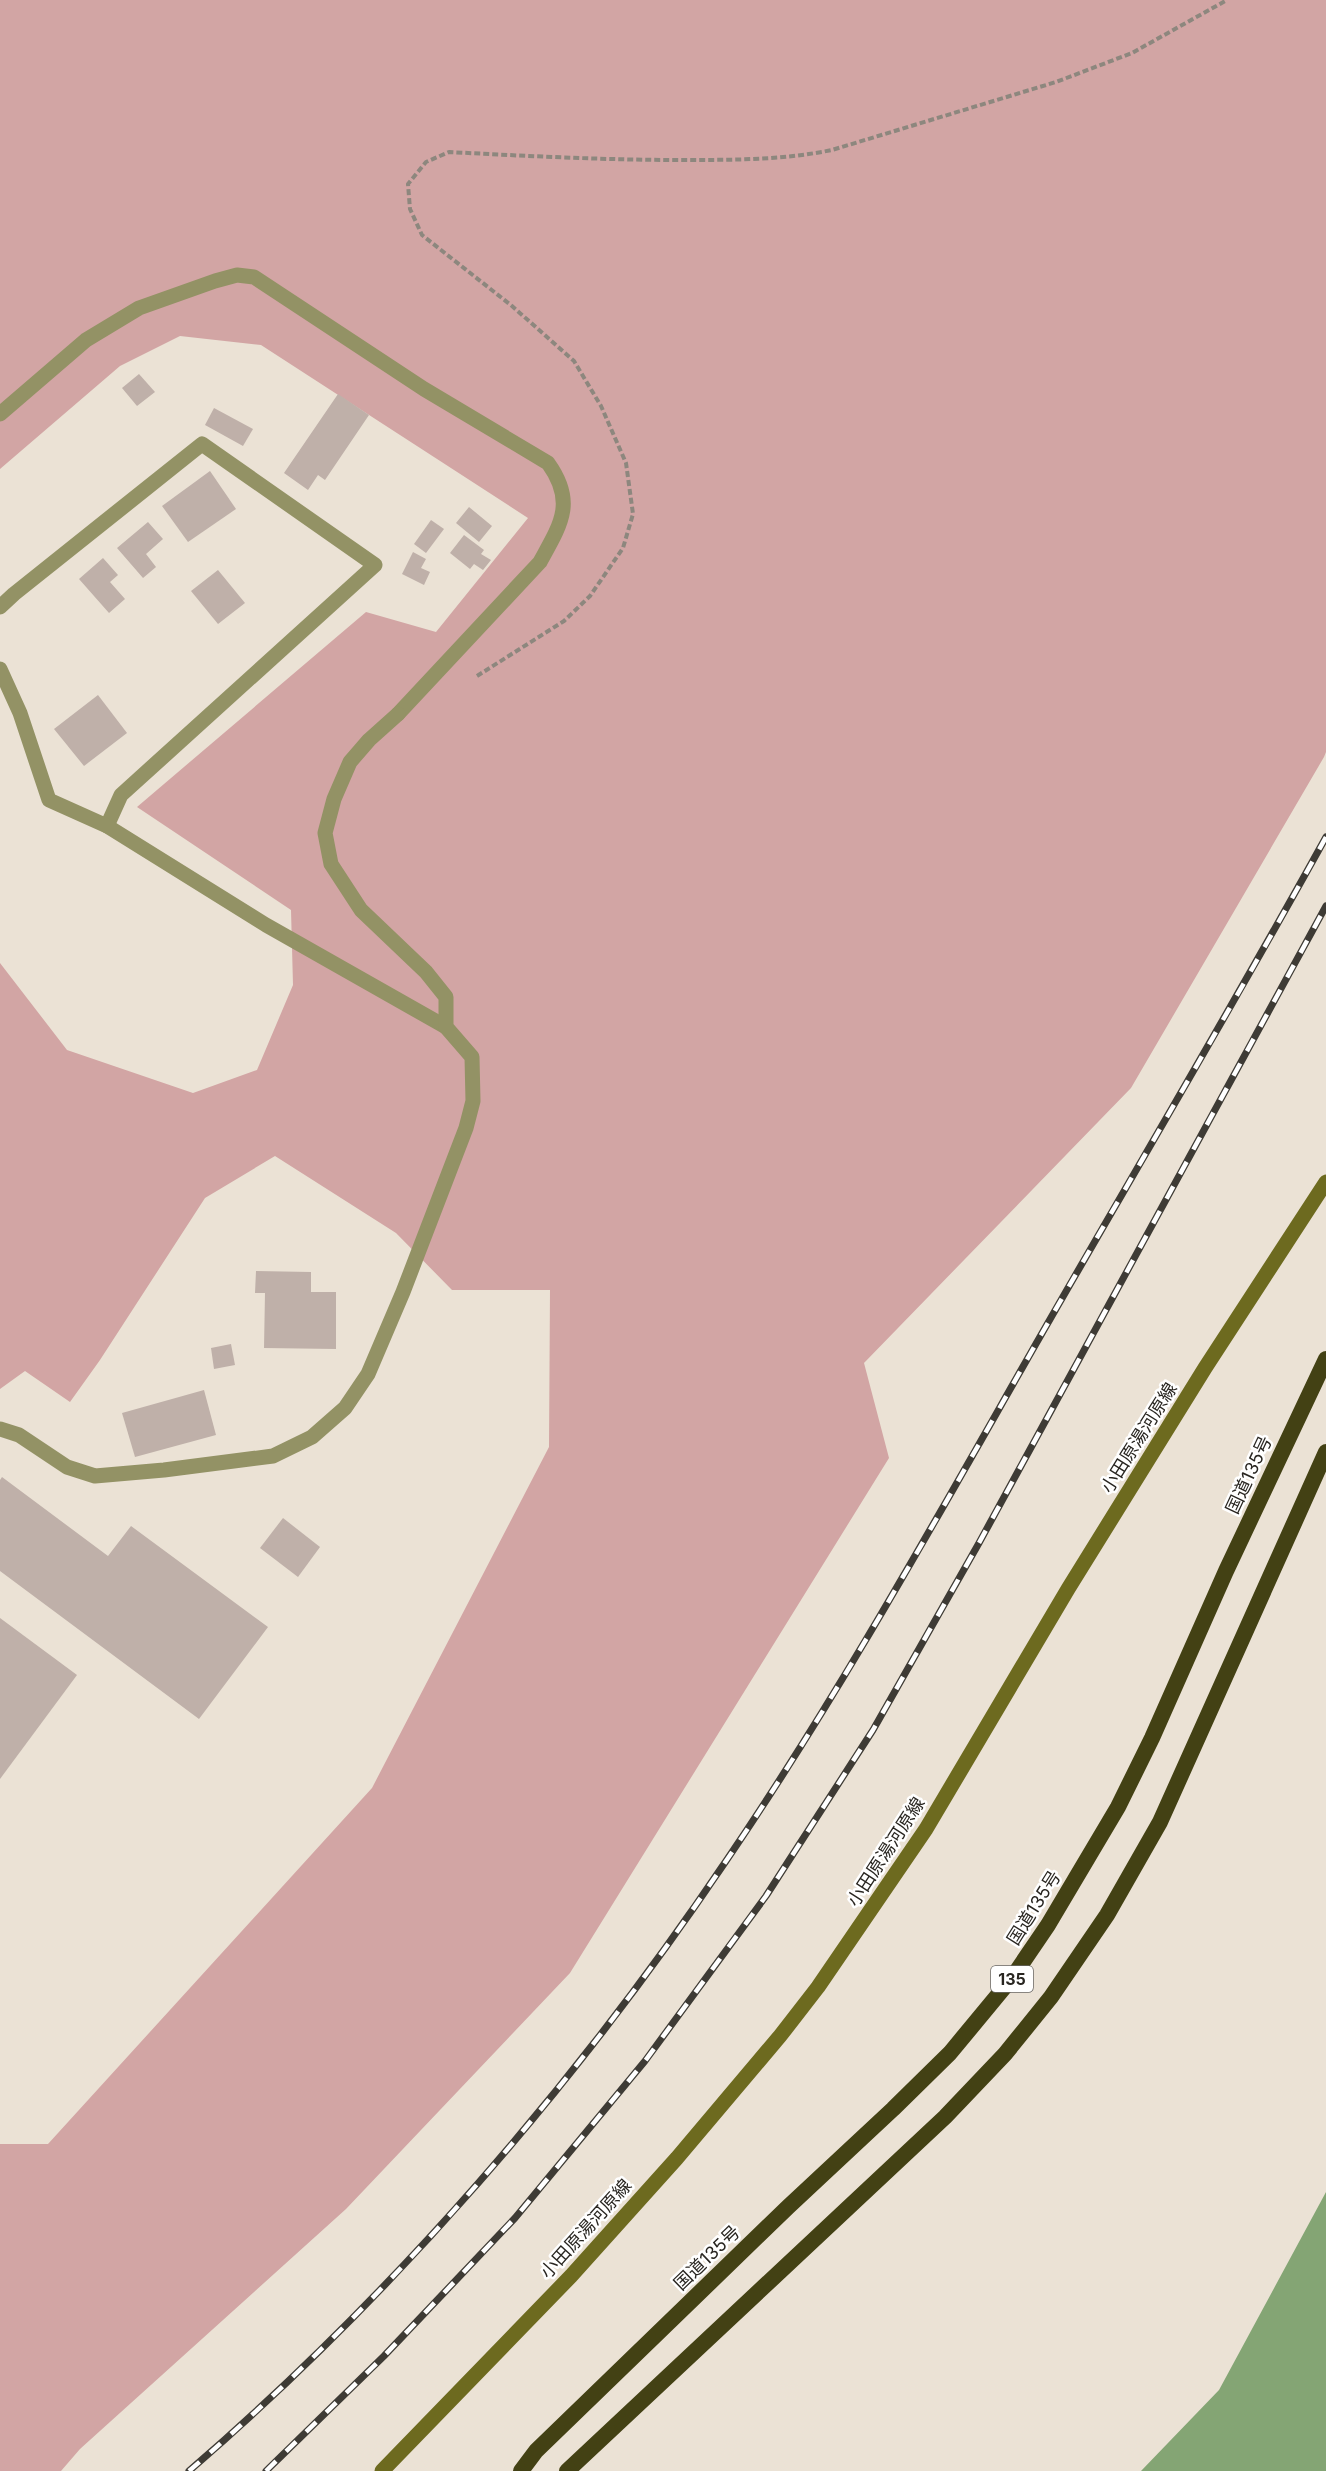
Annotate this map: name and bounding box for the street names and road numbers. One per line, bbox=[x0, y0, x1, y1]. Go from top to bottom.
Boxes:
street label: 小田原湯河原線 bbox=[1096, 1379, 1181, 1497]
street label: 国道135号 bbox=[1221, 1433, 1276, 1517]
street label: 小田原湯河原線 bbox=[842, 1793, 929, 1910]
street label: 国道135号 bbox=[1003, 1867, 1065, 1949]
road number: 135 bbox=[991, 1966, 1033, 1992]
street label: 小田原湯河原線 bbox=[536, 2175, 636, 2283]
street label: 国道135号 bbox=[669, 2221, 744, 2294]

